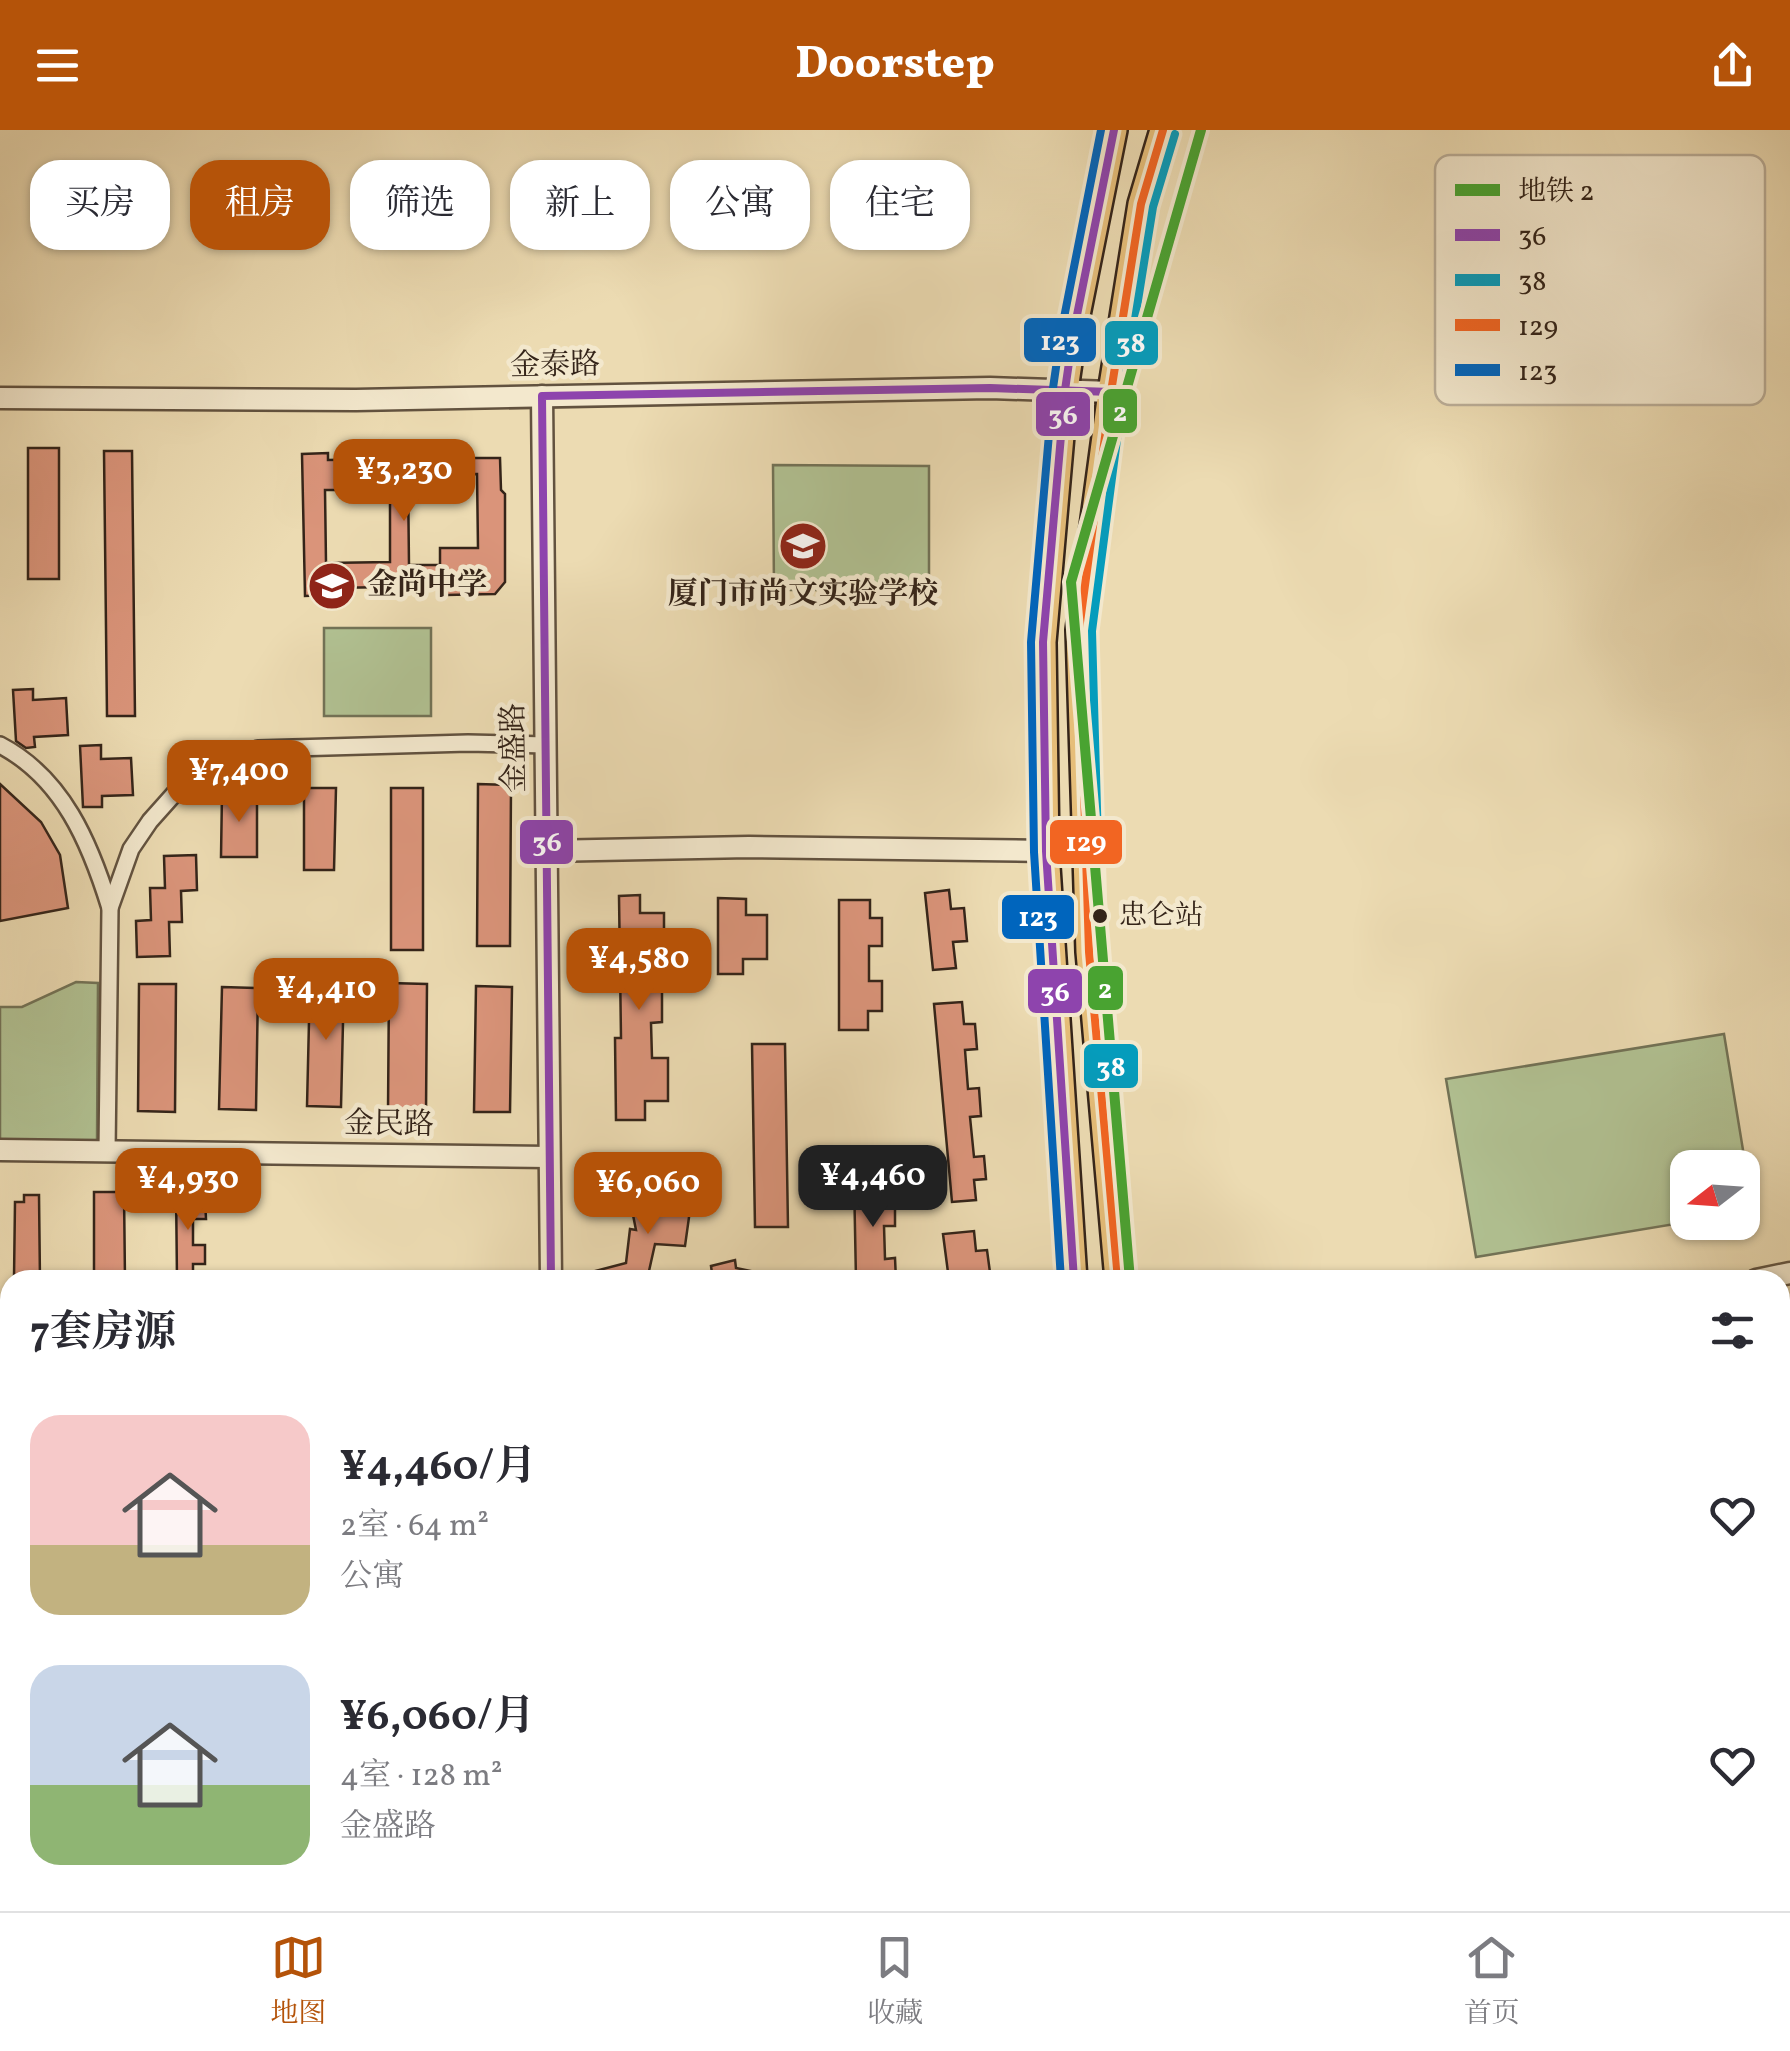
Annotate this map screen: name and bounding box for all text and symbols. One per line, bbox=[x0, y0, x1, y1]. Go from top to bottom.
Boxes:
text: Doorstep bbox=[795, 34, 995, 97]
icon: menu bbox=[30, 38, 85, 93]
icon: share bbox=[1705, 38, 1760, 93]
legend bbox=[1435, 155, 1765, 405]
chip: 买房 bbox=[30, 160, 170, 250]
chip: 租房 bbox=[190, 160, 330, 250]
chip: 筛选 bbox=[350, 160, 490, 250]
chip: 新上 bbox=[510, 160, 650, 250]
chip: 公寓 bbox=[670, 160, 810, 250]
chip: 住宅 bbox=[830, 160, 970, 250]
text: 地铁 2 bbox=[1518, 173, 1595, 212]
text: 36 bbox=[1518, 218, 1547, 257]
text: 38 bbox=[1518, 263, 1547, 302]
text: 129 bbox=[1518, 308, 1558, 347]
line badge: 123 bbox=[1022, 316, 1098, 364]
line badge: 38 bbox=[1103, 319, 1160, 367]
text: 123 bbox=[1040, 323, 1080, 362]
text: 38 bbox=[1116, 325, 1146, 364]
street label: 金泰路 bbox=[510, 344, 600, 388]
text: 123 bbox=[1518, 353, 1557, 392]
line badge: 2 bbox=[1101, 387, 1139, 435]
line badge: 36 bbox=[1034, 390, 1092, 438]
text: 2 bbox=[1113, 394, 1127, 433]
text: 36 bbox=[1048, 397, 1078, 436]
pin: ¥3,230 bbox=[323, 439, 485, 524]
text: ¥3,230 bbox=[355, 449, 453, 493]
school or university icon: 厦门市尚文实验学校 bbox=[777, 520, 829, 572]
school or university icon: 金尚中学 bbox=[306, 560, 358, 612]
place label: 金尚中学 bbox=[367, 565, 487, 607]
place label: 厦门市尚文实验学校 bbox=[668, 574, 938, 616]
street label: 金盛路 bbox=[493, 703, 537, 793]
pin: ¥7,400 bbox=[158, 740, 320, 825]
text: ¥7,400 bbox=[189, 750, 289, 794]
line badge: 36 bbox=[518, 818, 575, 866]
line badge: 129 bbox=[1048, 818, 1124, 866]
text: 36 bbox=[532, 824, 562, 863]
text: 129 bbox=[1065, 824, 1107, 863]
line badge: 123 bbox=[1000, 893, 1076, 941]
place label: 忠仑站 bbox=[1119, 897, 1203, 936]
text: 123 bbox=[1018, 899, 1058, 938]
marker: 忠仑站 bbox=[1090, 906, 1110, 926]
pin: ¥4,580 bbox=[558, 928, 720, 1013]
text: ¥4,580 bbox=[588, 938, 690, 982]
pin: ¥4,410 bbox=[245, 958, 407, 1043]
line badge: 2 bbox=[1086, 964, 1125, 1012]
line badge: 36 bbox=[1026, 967, 1084, 1015]
text: ¥4,410 bbox=[276, 968, 376, 1012]
text: 2 bbox=[1098, 971, 1112, 1010]
text: 36 bbox=[1040, 974, 1070, 1013]
line badge: 38 bbox=[1082, 1042, 1140, 1090]
text: 38 bbox=[1096, 1049, 1126, 1088]
street label: 金民路 bbox=[344, 1103, 434, 1147]
pin: ¥4,460 bbox=[792, 1145, 954, 1230]
pin: ¥4,930 bbox=[107, 1148, 269, 1233]
north arrow bbox=[1670, 1150, 1760, 1240]
map controls bbox=[1670, 1150, 1760, 1240]
pin: ¥6,060 bbox=[567, 1152, 729, 1237]
text: ¥4,460 bbox=[820, 1155, 926, 1199]
text: ¥4,930 bbox=[137, 1158, 239, 1202]
text: ¥6,060 bbox=[596, 1162, 700, 1206]
icon: filters bbox=[1705, 1303, 1760, 1358]
text: 7套房源 bbox=[30, 1305, 176, 1364]
text: ¥4,460/月 bbox=[340, 1439, 536, 1498]
icon: home bbox=[110, 1455, 230, 1575]
icon: heart bbox=[1705, 1488, 1760, 1543]
text: 2室 · 64 m² bbox=[340, 1505, 489, 1549]
text: 公寓 bbox=[340, 1556, 404, 1600]
text: ¥6,060/月 bbox=[340, 1689, 535, 1748]
icon: home bbox=[110, 1705, 230, 1825]
icon: heart bbox=[1705, 1738, 1760, 1793]
text: 4室 · 128 m² bbox=[340, 1755, 503, 1799]
text: 金盛路 bbox=[340, 1806, 436, 1850]
tab: 地图 bbox=[270, 1930, 326, 2034]
tab: 收藏 bbox=[867, 1930, 923, 2034]
tab: 首页 bbox=[1464, 1930, 1520, 2034]

